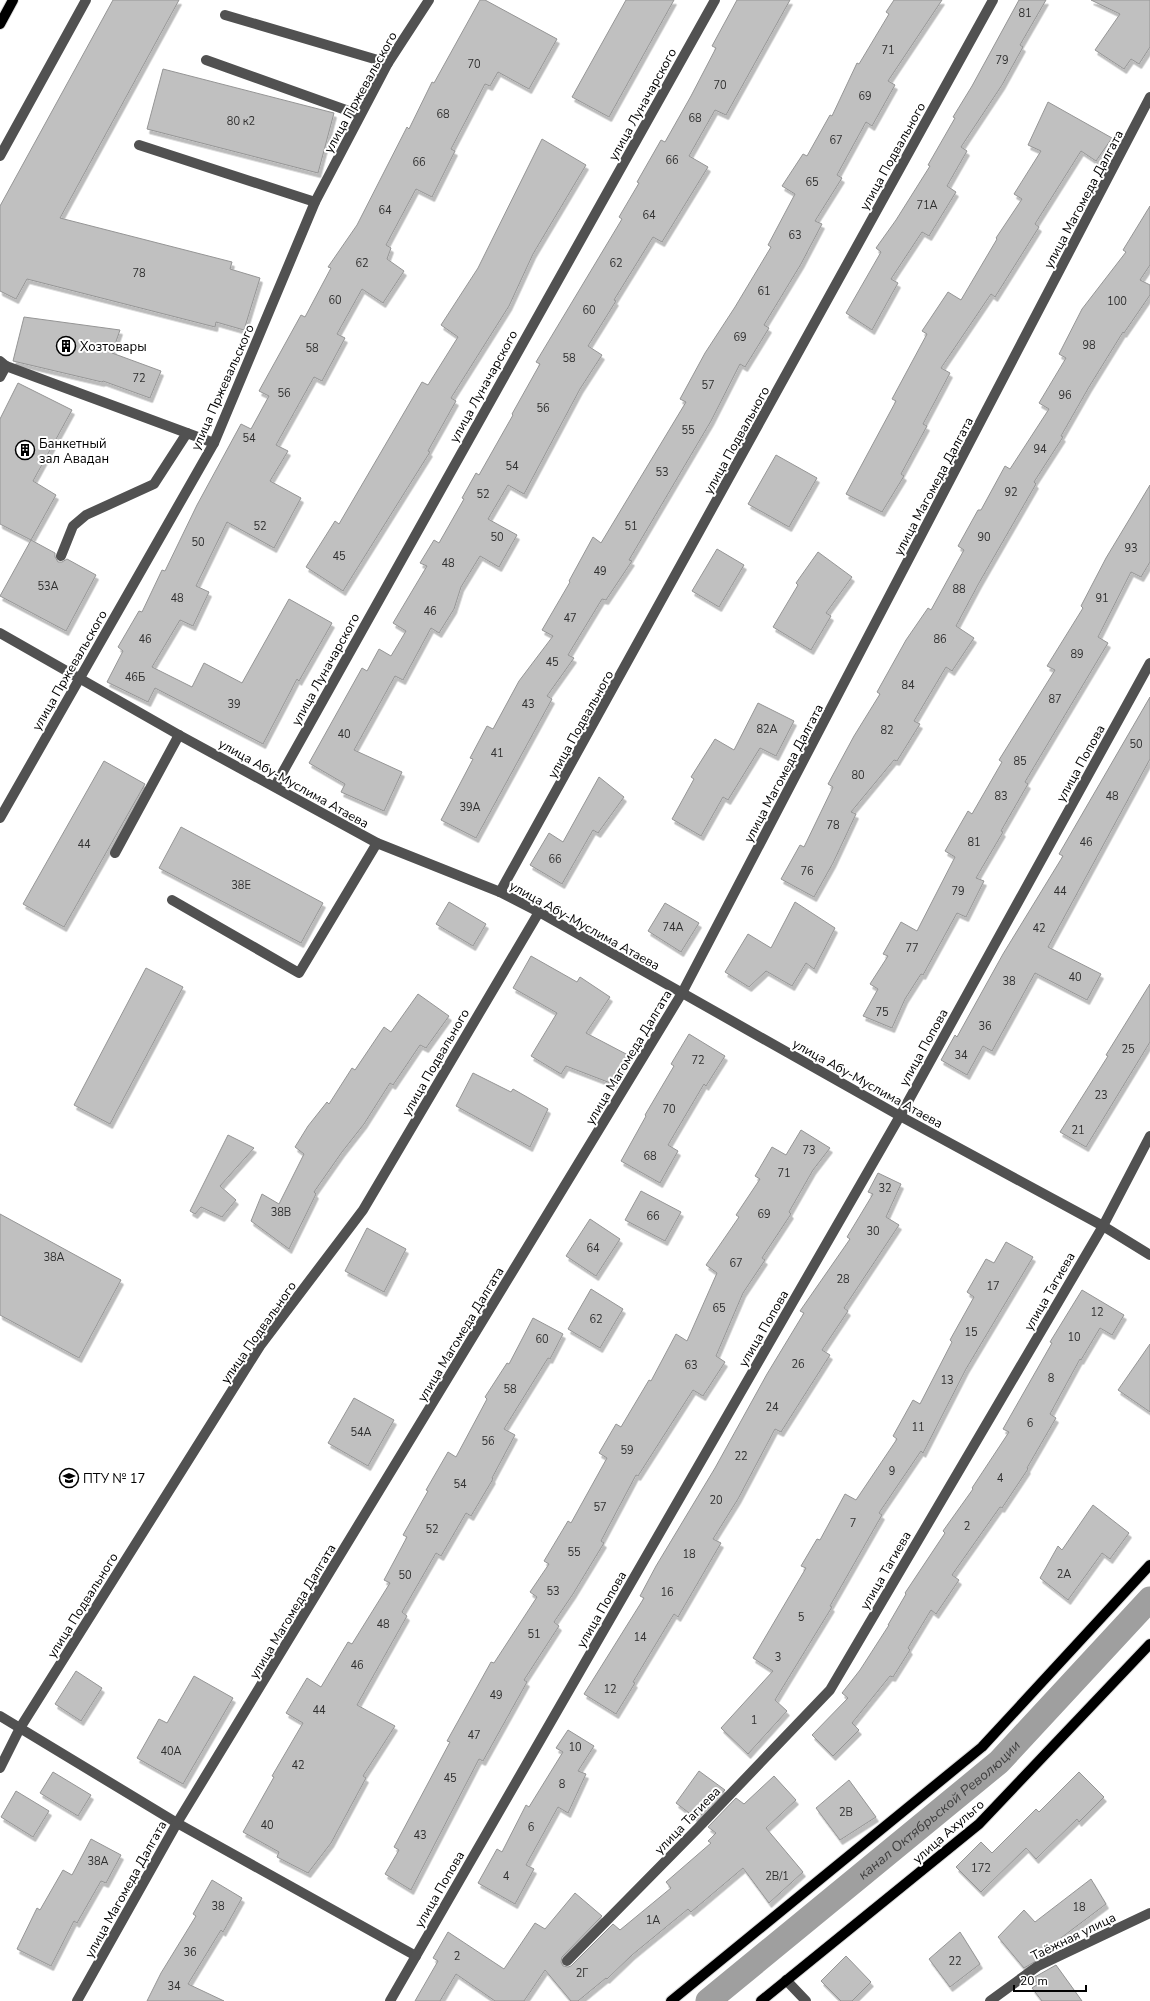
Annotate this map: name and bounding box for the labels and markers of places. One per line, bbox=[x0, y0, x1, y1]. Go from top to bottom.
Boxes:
building icon: Хозтовары bbox=[55, 335, 77, 357]
place label: Хозтовары bbox=[80, 338, 147, 356]
place label: Банкетный зал Авадан bbox=[39, 435, 109, 468]
building icon: Банкетный зал Авадан bbox=[14, 439, 36, 461]
school or university icon: ПТУ № 17 bbox=[58, 1467, 80, 1489]
place label: ПТУ № 17 bbox=[83, 1470, 145, 1488]

